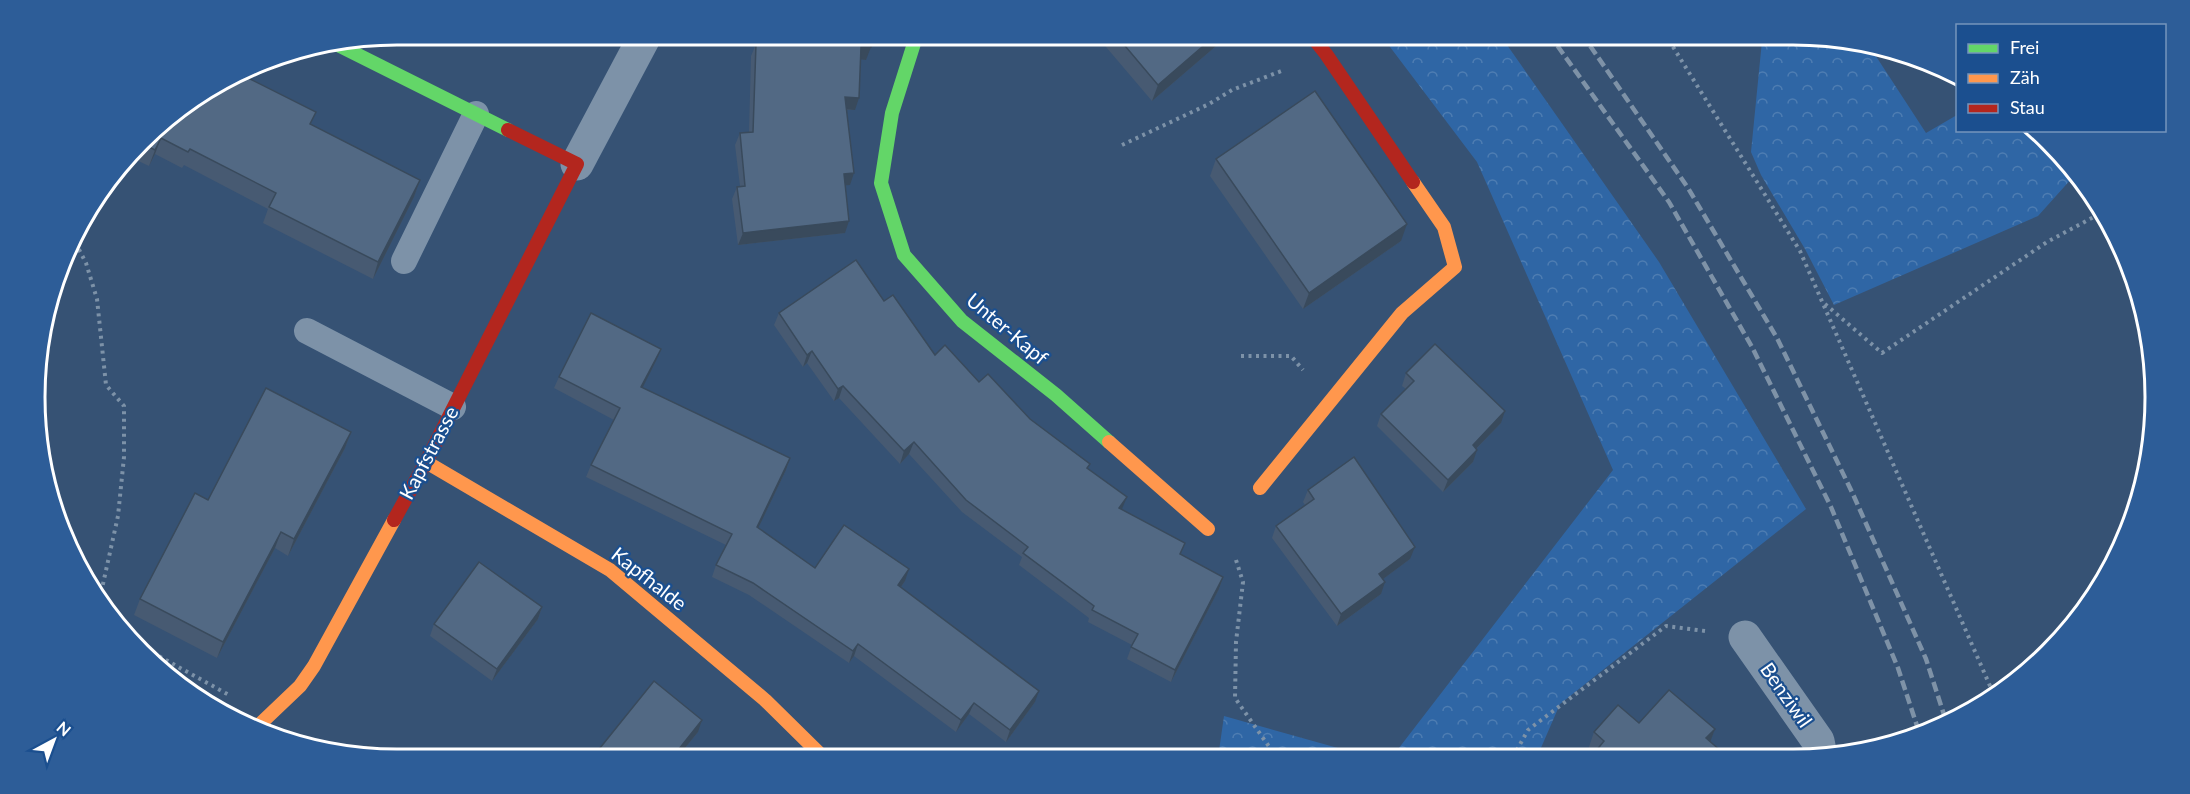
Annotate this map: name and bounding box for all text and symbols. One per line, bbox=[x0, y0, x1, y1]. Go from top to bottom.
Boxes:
legend bbox=[1956, 24, 2166, 132]
text: Frei bbox=[2010, 36, 2039, 58]
text: Zäh bbox=[2010, 66, 2040, 88]
text: Stau bbox=[2010, 96, 2045, 118]
street label: Unter-Kapf bbox=[962, 287, 1053, 369]
street label: Kapfstrasse bbox=[394, 402, 463, 503]
street label: Kapfhalde bbox=[607, 541, 692, 615]
street label: Benziwil bbox=[1756, 657, 1818, 731]
north arrow bbox=[24, 710, 84, 770]
text: N bbox=[53, 717, 75, 740]

